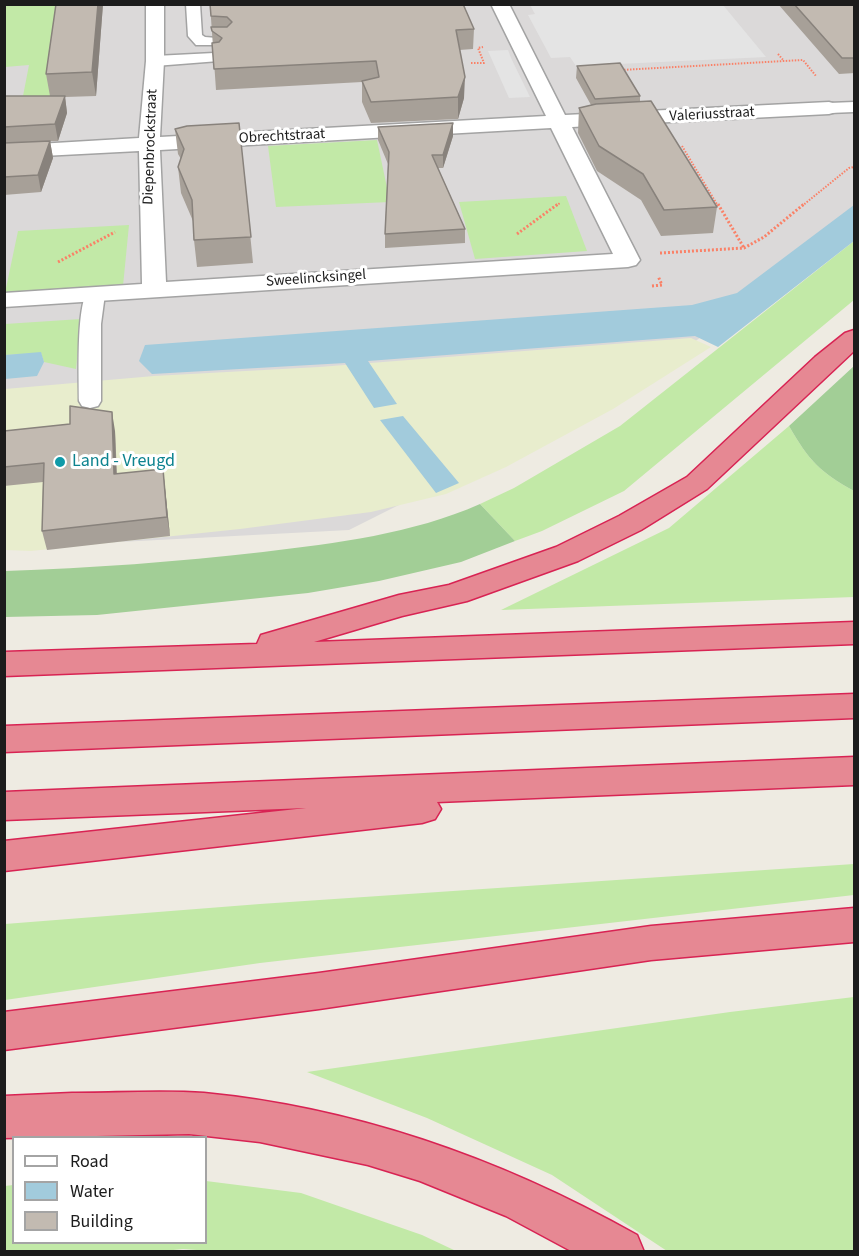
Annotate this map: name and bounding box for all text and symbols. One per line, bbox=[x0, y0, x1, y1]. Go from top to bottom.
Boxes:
street label: Diepenbrockstraat bbox=[140, 89, 162, 205]
street label: Valeriusstraat bbox=[669, 104, 755, 126]
street label: Obrechtstraat bbox=[238, 126, 326, 148]
street label: Sweelincksingel bbox=[265, 267, 367, 291]
place label: Land - Vreugd bbox=[72, 451, 175, 473]
marker: Land - Vreugd bbox=[53, 455, 67, 469]
legend bbox=[12, 1136, 207, 1244]
text: Road bbox=[70, 1149, 109, 1174]
text: Water bbox=[70, 1179, 114, 1204]
text: Building bbox=[70, 1209, 133, 1234]

